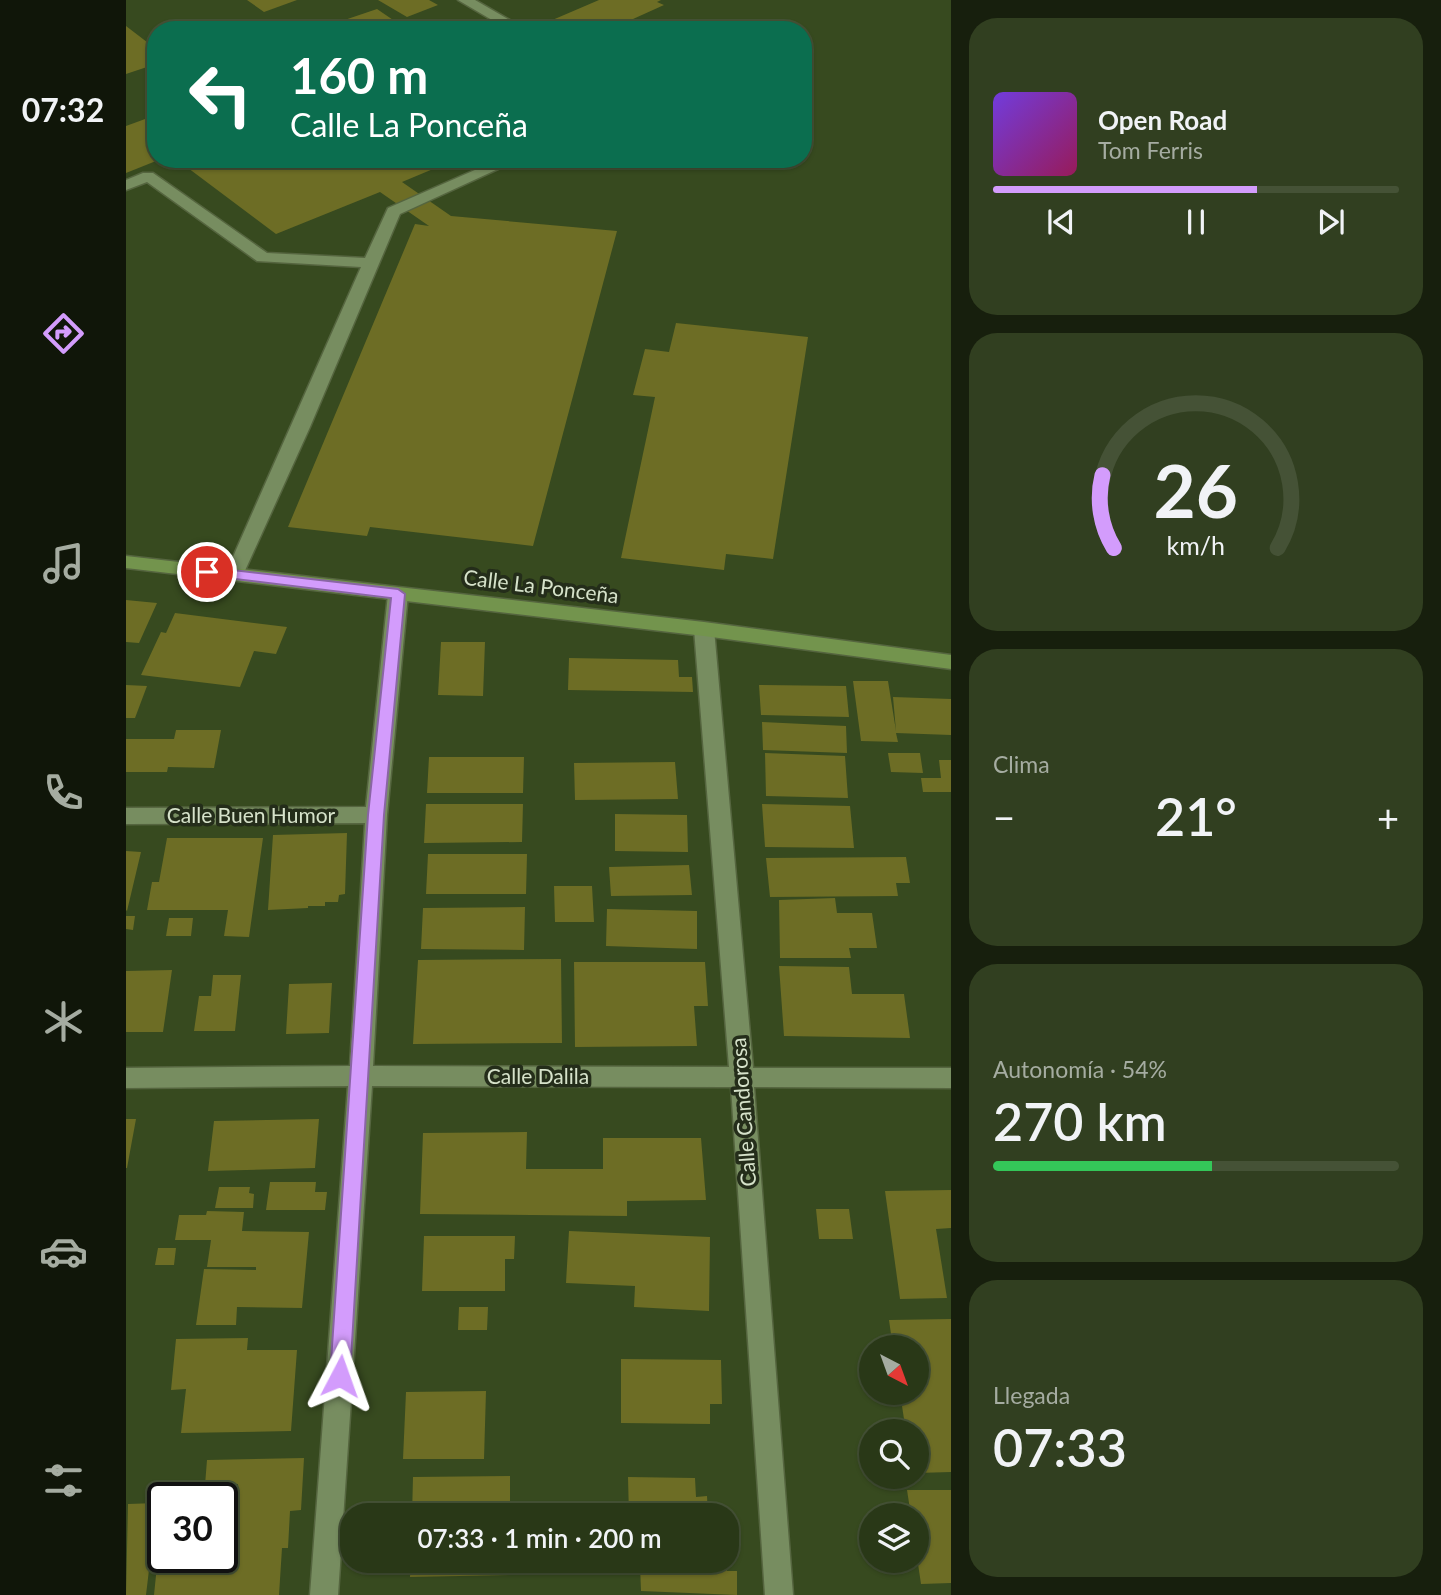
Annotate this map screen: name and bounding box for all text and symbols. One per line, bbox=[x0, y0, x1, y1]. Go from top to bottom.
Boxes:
text: 160 m bbox=[290, 46, 428, 104]
icon: left bbox=[175, 49, 266, 140]
text: 07:32 bbox=[22, 90, 104, 129]
text: Open Road bbox=[1098, 104, 1227, 136]
text: Calle La Ponceña bbox=[290, 105, 528, 144]
text: Tom Ferris bbox=[1098, 136, 1203, 164]
icon: previous bbox=[1042, 203, 1080, 241]
icon: pause bbox=[1177, 203, 1215, 241]
icon: next bbox=[1312, 203, 1350, 241]
icon: directions bbox=[39, 309, 88, 358]
text: 26 bbox=[1154, 447, 1238, 535]
text: km/h bbox=[1167, 530, 1225, 560]
icon: music bbox=[39, 539, 88, 588]
pin bbox=[177, 542, 237, 602]
icon: arrive bbox=[188, 553, 226, 591]
street label: Calle La Ponceña bbox=[462, 564, 620, 607]
text: Clima bbox=[993, 750, 1050, 778]
icon: phone bbox=[39, 768, 88, 817]
text: 21° bbox=[1155, 785, 1237, 847]
text: − bbox=[993, 794, 1015, 840]
text: + bbox=[1377, 794, 1399, 840]
street label: Calle Buen Humor bbox=[167, 802, 336, 827]
icon: climate bbox=[39, 997, 88, 1046]
street label: Calle Candorosa bbox=[725, 1037, 760, 1187]
text: Autonomía · 54% bbox=[993, 1055, 1167, 1083]
street label: Calle Dalila bbox=[487, 1063, 589, 1088]
text: 270 km bbox=[993, 1090, 1167, 1152]
icon: car bbox=[39, 1227, 88, 1276]
north arrow bbox=[859, 1335, 929, 1405]
map controls bbox=[859, 1335, 929, 1573]
position arrow bbox=[303, 1339, 377, 1413]
text: Llegada bbox=[993, 1381, 1070, 1409]
text: 07:33 bbox=[993, 1416, 1127, 1478]
button: search bbox=[859, 1419, 929, 1489]
icon: filters bbox=[39, 1456, 88, 1505]
speed limit sign: 30 bbox=[147, 1482, 238, 1573]
button: layers bbox=[859, 1503, 929, 1573]
text: 07:33 · 1 min · 200 m bbox=[417, 1522, 662, 1554]

